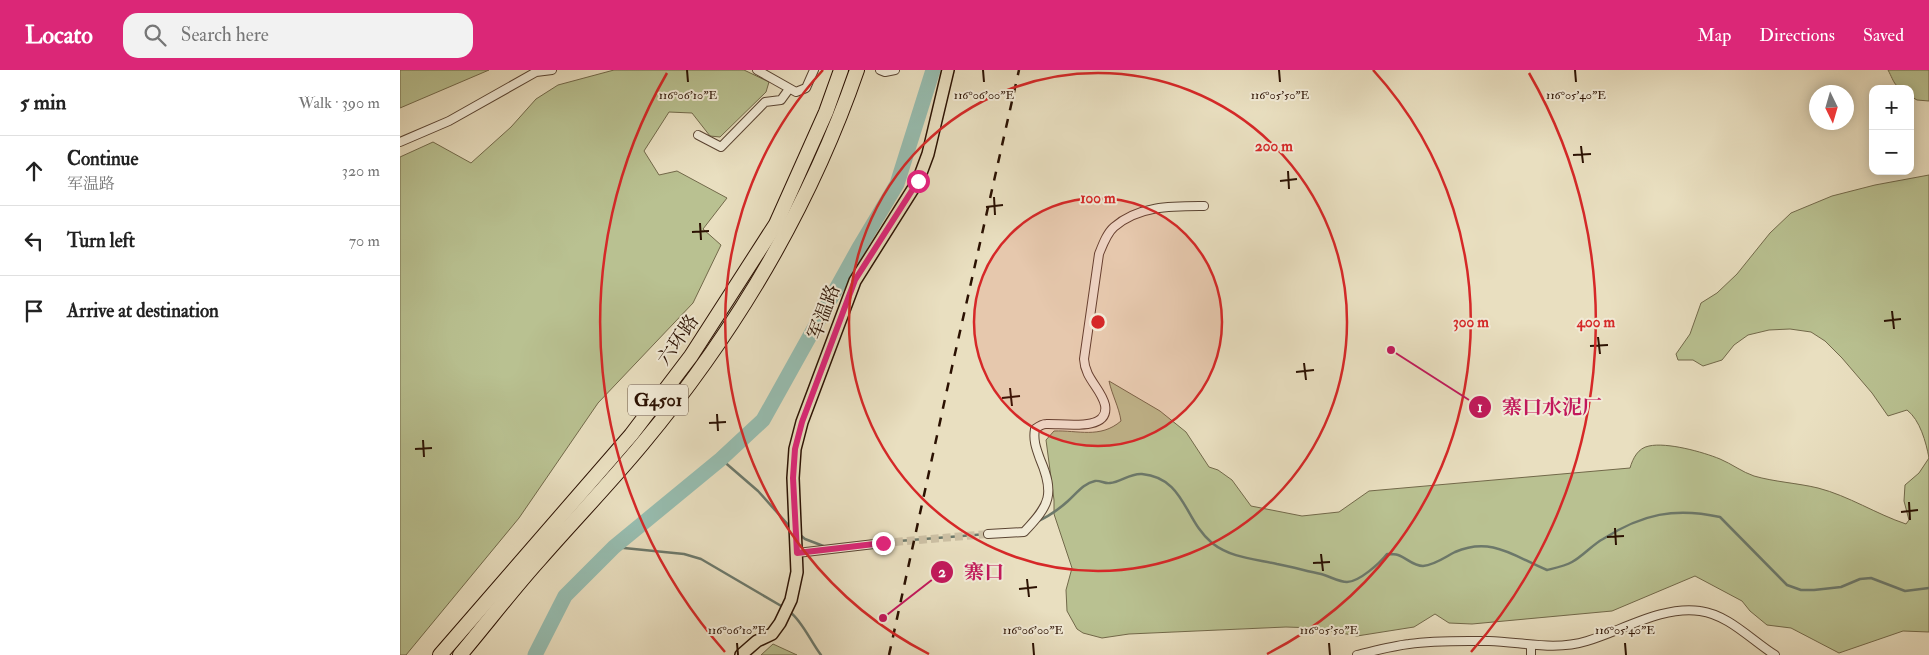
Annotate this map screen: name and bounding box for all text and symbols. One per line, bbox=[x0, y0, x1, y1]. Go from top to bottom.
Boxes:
search box bbox=[123, 13, 473, 58]
text: Locato bbox=[25, 20, 93, 51]
icon: search bbox=[141, 21, 169, 49]
text: Search here bbox=[181, 23, 269, 47]
text: Map bbox=[1698, 24, 1731, 47]
text: Directions bbox=[1759, 24, 1835, 47]
text: Saved bbox=[1863, 24, 1904, 47]
north arrow bbox=[1809, 85, 1854, 130]
map controls bbox=[1869, 85, 1914, 175]
button: + bbox=[1869, 85, 1914, 130]
text: 116°06'10"E bbox=[659, 88, 718, 103]
text: 116°06'00"E bbox=[954, 88, 1014, 103]
text: 116°05'50"E bbox=[1251, 88, 1310, 103]
text: 116°05'40"E bbox=[1546, 88, 1606, 103]
text: 5 min bbox=[20, 89, 66, 116]
text: Walk · 390 m bbox=[299, 93, 380, 113]
button: − bbox=[1869, 130, 1914, 175]
text: 200 m bbox=[1255, 137, 1293, 156]
text: Continue bbox=[67, 147, 138, 171]
icon: ahead bbox=[20, 157, 48, 185]
text: 320 m bbox=[342, 161, 380, 181]
route start bbox=[907, 170, 930, 193]
text: 军温路 bbox=[67, 174, 115, 194]
text: 100 m bbox=[1080, 189, 1116, 208]
icon: left bbox=[20, 227, 48, 255]
text: Turn left bbox=[67, 229, 135, 253]
text: 70 m bbox=[349, 231, 380, 251]
street label: 军温路 bbox=[803, 281, 845, 343]
icon: arrive bbox=[20, 297, 48, 325]
text: Arrive at destination bbox=[67, 299, 219, 323]
street label: 六环路 bbox=[652, 310, 704, 370]
centre of rings bbox=[1089, 313, 1107, 331]
text: 300 m bbox=[1453, 313, 1489, 332]
text: 400 m bbox=[1576, 313, 1615, 332]
road number: G4501 bbox=[628, 384, 688, 416]
callout: 寨口水泥厂 bbox=[1467, 389, 1612, 424]
text: 寨口水泥厂 bbox=[1502, 395, 1602, 420]
text: 1 bbox=[1477, 398, 1483, 417]
route end bbox=[872, 532, 895, 555]
callout: 寨口 bbox=[929, 554, 1014, 589]
text: 寨口 bbox=[964, 560, 1004, 585]
text: 2 bbox=[938, 563, 946, 582]
text: 116°06'10"E bbox=[708, 623, 767, 638]
text: 116°06'00"E bbox=[1003, 623, 1063, 638]
text: 116°05'50"E bbox=[1300, 623, 1359, 638]
text: 116°05'40"E bbox=[1595, 623, 1655, 638]

